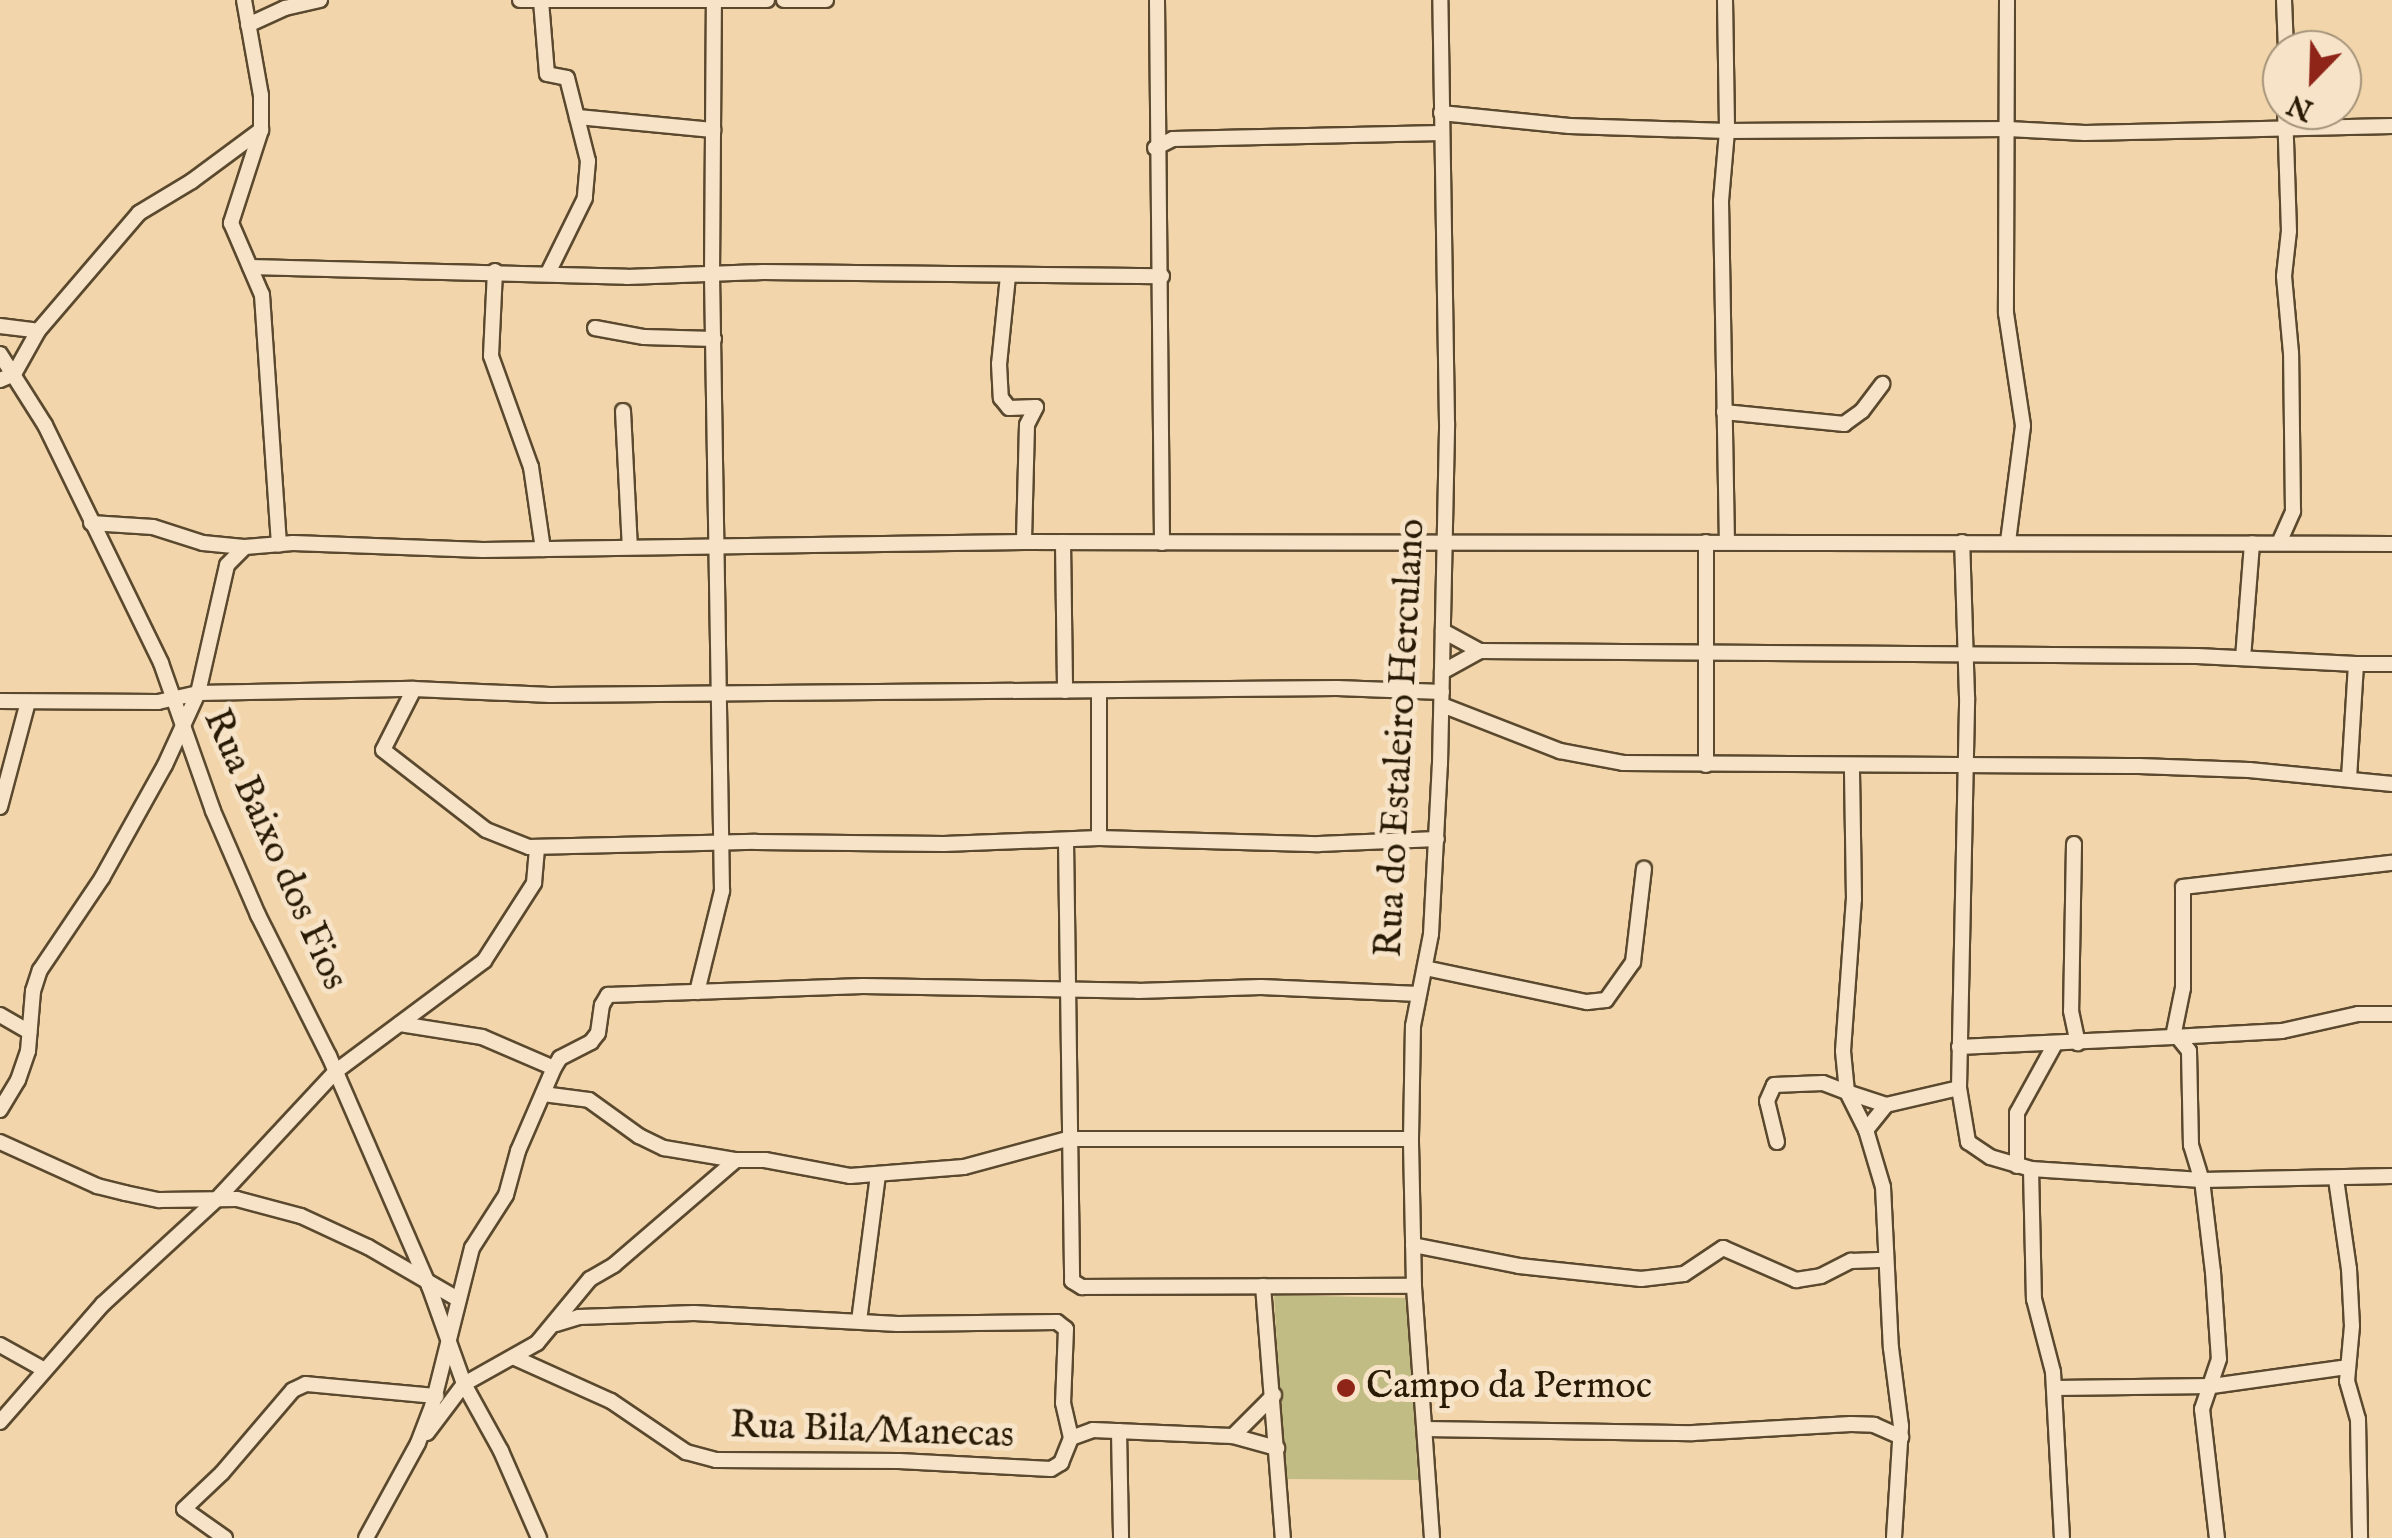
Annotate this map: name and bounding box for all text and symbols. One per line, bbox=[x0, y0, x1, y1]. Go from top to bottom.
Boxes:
north arrow bbox=[2262, 30, 2362, 130]
text: N bbox=[2283, 85, 2319, 127]
street label: Rua do Estaleiro Herculano bbox=[1368, 518, 1436, 958]
street label: Rua Baixo dos Fios bbox=[192, 703, 356, 997]
place label: Campo da Permoc bbox=[1366, 1365, 1652, 1411]
marker: Campo da Permoc bbox=[1335, 1377, 1357, 1399]
street label: Rua Bila/Manecas bbox=[729, 1404, 1015, 1460]

